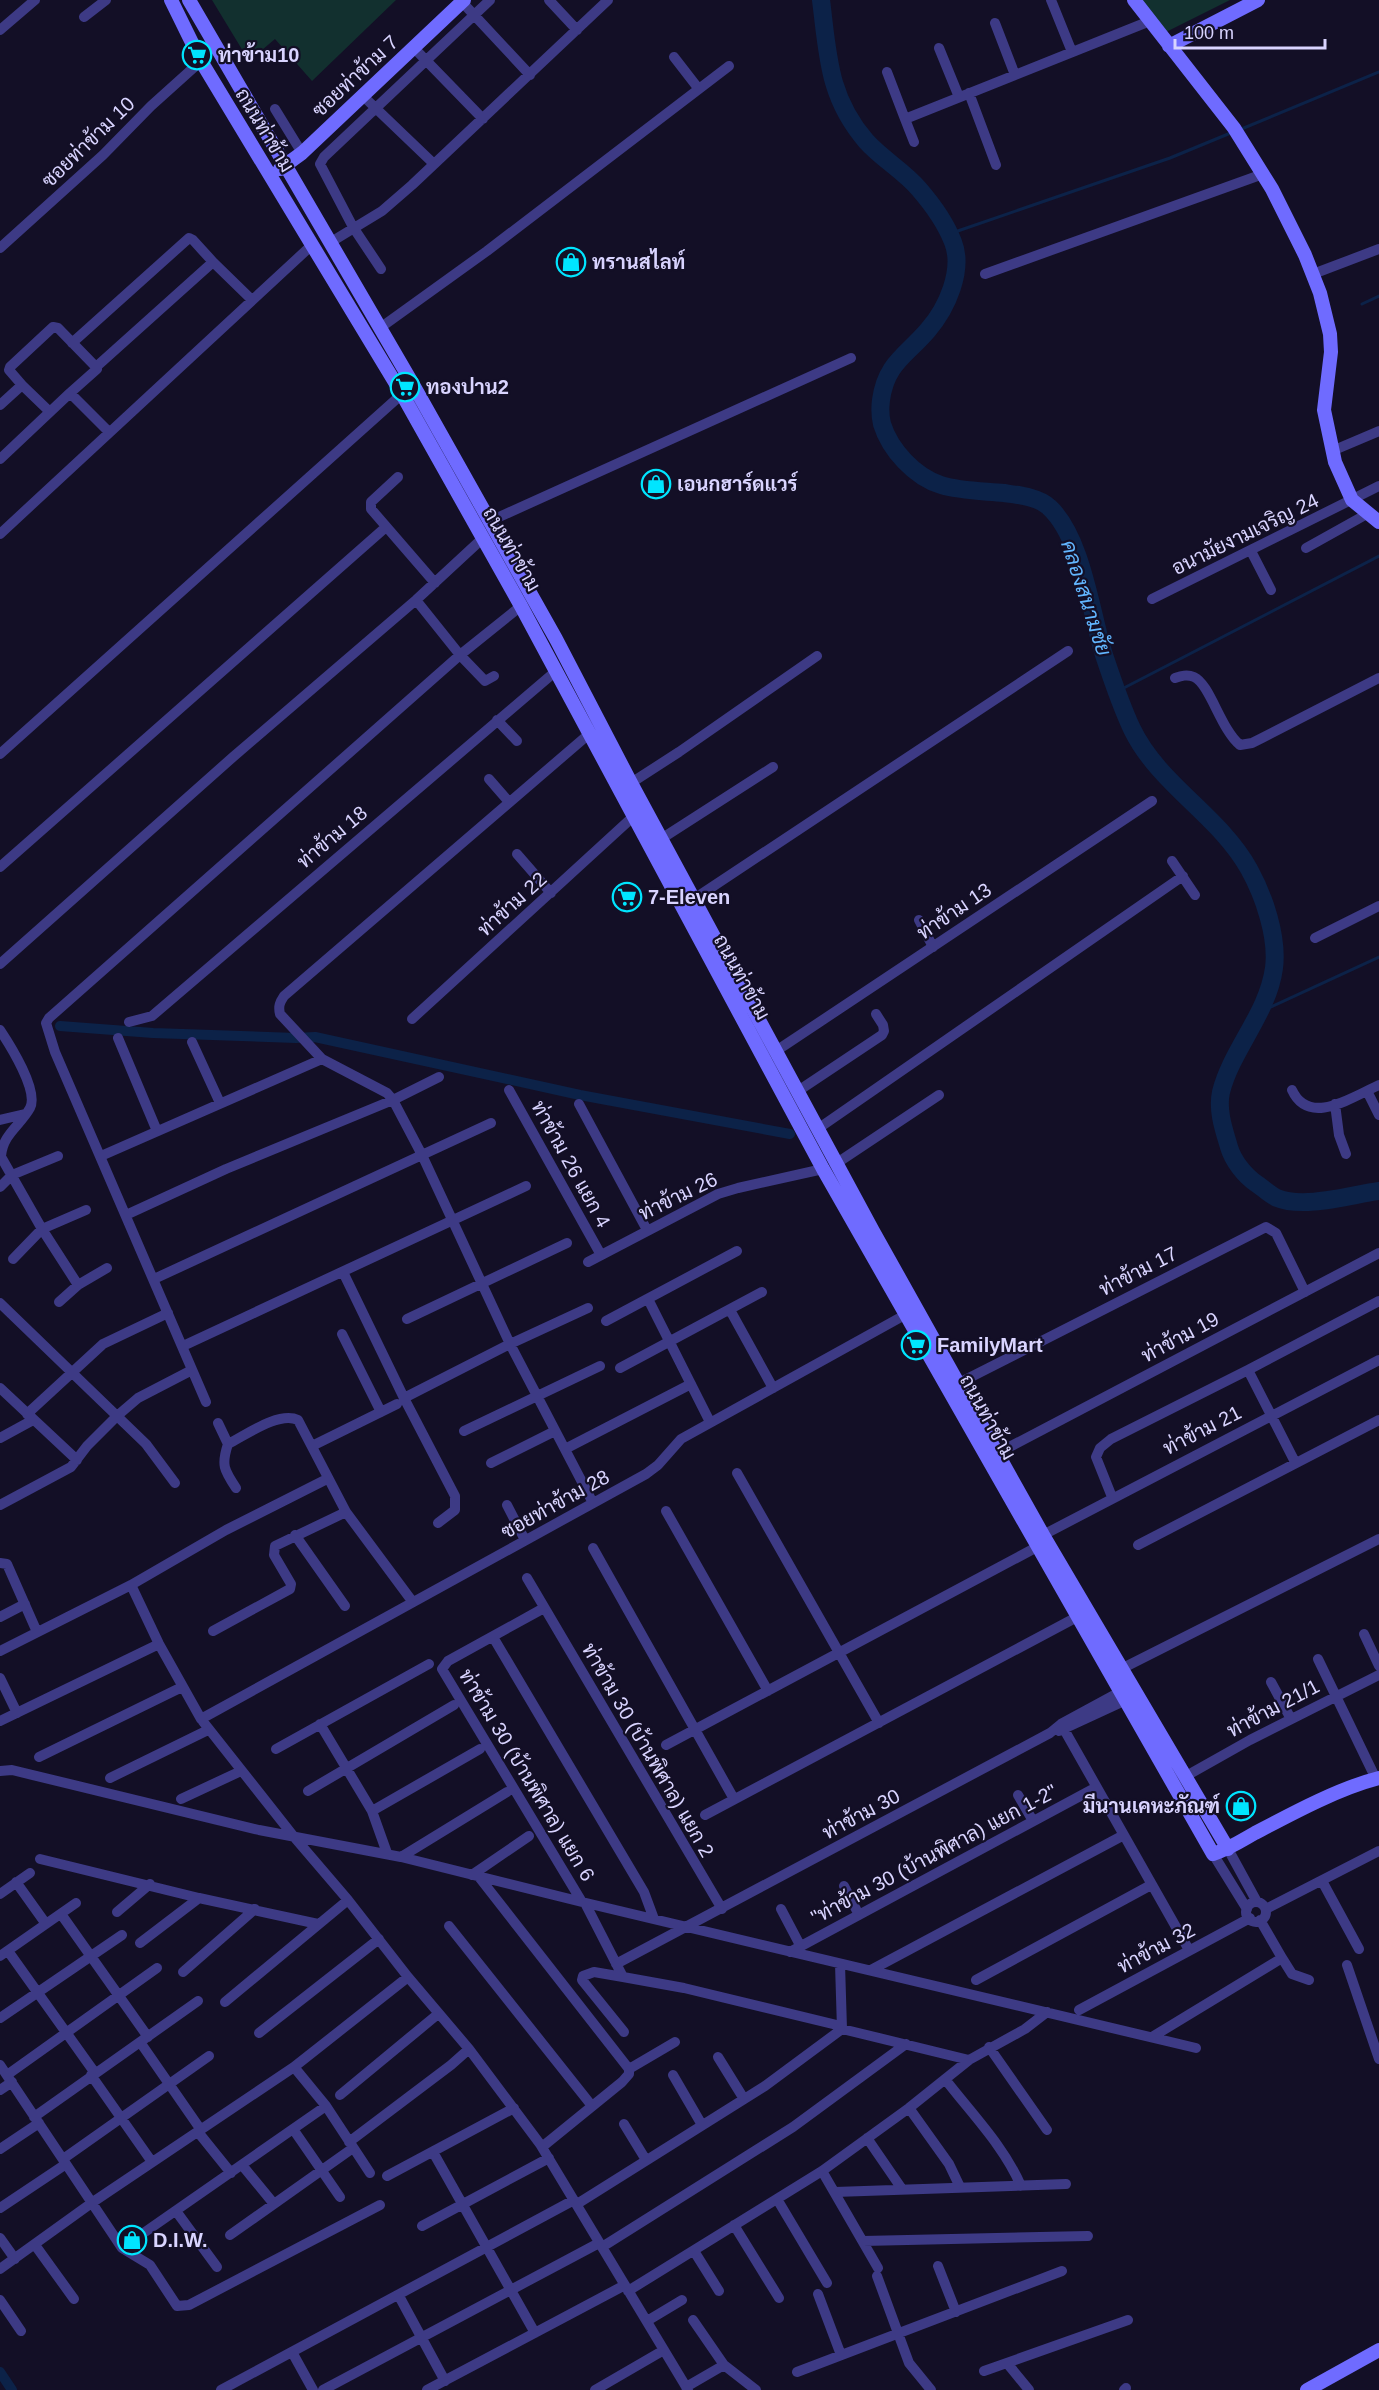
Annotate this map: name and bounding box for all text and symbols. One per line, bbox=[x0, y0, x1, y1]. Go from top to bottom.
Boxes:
scale bar bbox=[1175, 12, 1325, 50]
text: 100 m bbox=[1184, 23, 1234, 43]
street label: ซอยท่าข้าม 7 bbox=[307, 30, 402, 121]
supermarket icon: ท่าข้าม10 bbox=[181, 39, 213, 71]
place label: ท่าข้าม10 bbox=[218, 42, 299, 66]
street label: ถนนท่าข้าม bbox=[231, 84, 299, 176]
street label: ซอยท่าข้าม 10 bbox=[36, 92, 139, 192]
shop icon: ทรานสไลท์ bbox=[555, 246, 587, 278]
place label: ทรานสไลท์ bbox=[592, 248, 686, 273]
supermarket icon: ทองปาน2 bbox=[389, 371, 421, 403]
place label: ทองปาน2 bbox=[426, 376, 509, 398]
shop icon: เอนกฮาร์ดแวร์ bbox=[640, 468, 672, 500]
place label: เอนกฮาร์ดแวร์ bbox=[677, 471, 799, 495]
street label: อนามัยงามเจริญ 24 bbox=[1168, 488, 1322, 580]
street label: ถนนท่าข้าม bbox=[479, 502, 546, 595]
water label: คลองสนามชัย bbox=[1057, 537, 1116, 658]
street label: ท่าข้าม 18 bbox=[292, 801, 371, 873]
street label: ท่าข้าม 22 bbox=[473, 867, 551, 940]
street label: ท่าข้าม 13 bbox=[912, 877, 995, 944]
supermarket icon: 7-Eleven bbox=[611, 881, 643, 913]
place label: 7-Eleven bbox=[648, 886, 730, 908]
street label: ถนนท่าข้าม bbox=[710, 930, 775, 1023]
street label: ท่าข้าม 26 แยก 4 bbox=[527, 1096, 616, 1231]
street label: ท่าข้าม 26 bbox=[635, 1167, 721, 1224]
street label: ท่าข้าม 17 bbox=[1095, 1241, 1181, 1300]
street label: ท่าข้าม 19 bbox=[1137, 1307, 1222, 1367]
supermarket icon: FamilyMart bbox=[900, 1329, 932, 1361]
place label: FamilyMart bbox=[937, 1334, 1043, 1356]
street label: ถนนท่าข้าม bbox=[956, 1370, 1021, 1463]
street label: ท่าข้าม 21 bbox=[1159, 1400, 1245, 1459]
street label: ซอยท่าข้าม 28 bbox=[497, 1464, 613, 1543]
street label: ท่าข้าม 30 (บ้านพิศาล) แยก 2 bbox=[578, 1639, 719, 1861]
street label: ท่าข้าม 30 (บ้านพิศาล) แยก 6 bbox=[455, 1665, 600, 1885]
street label: ท่าข้าม 21/1 bbox=[1223, 1674, 1323, 1741]
street label: "ท่าข้าม 30 (บ้านพิศาล) แยก 1-2" bbox=[807, 1779, 1061, 1928]
street label: ท่าข้าม 30 bbox=[818, 1784, 903, 1844]
shop icon: มีนานเคหะภัณฑ์ bbox=[1225, 1790, 1257, 1822]
place label: มีนานเคหะภัณฑ์ bbox=[1083, 1793, 1221, 1817]
street label: ท่าข้าม 32 bbox=[1113, 1918, 1198, 1978]
shop icon: D.I.W. bbox=[116, 2224, 148, 2256]
place label: D.I.W. bbox=[153, 2229, 207, 2251]

